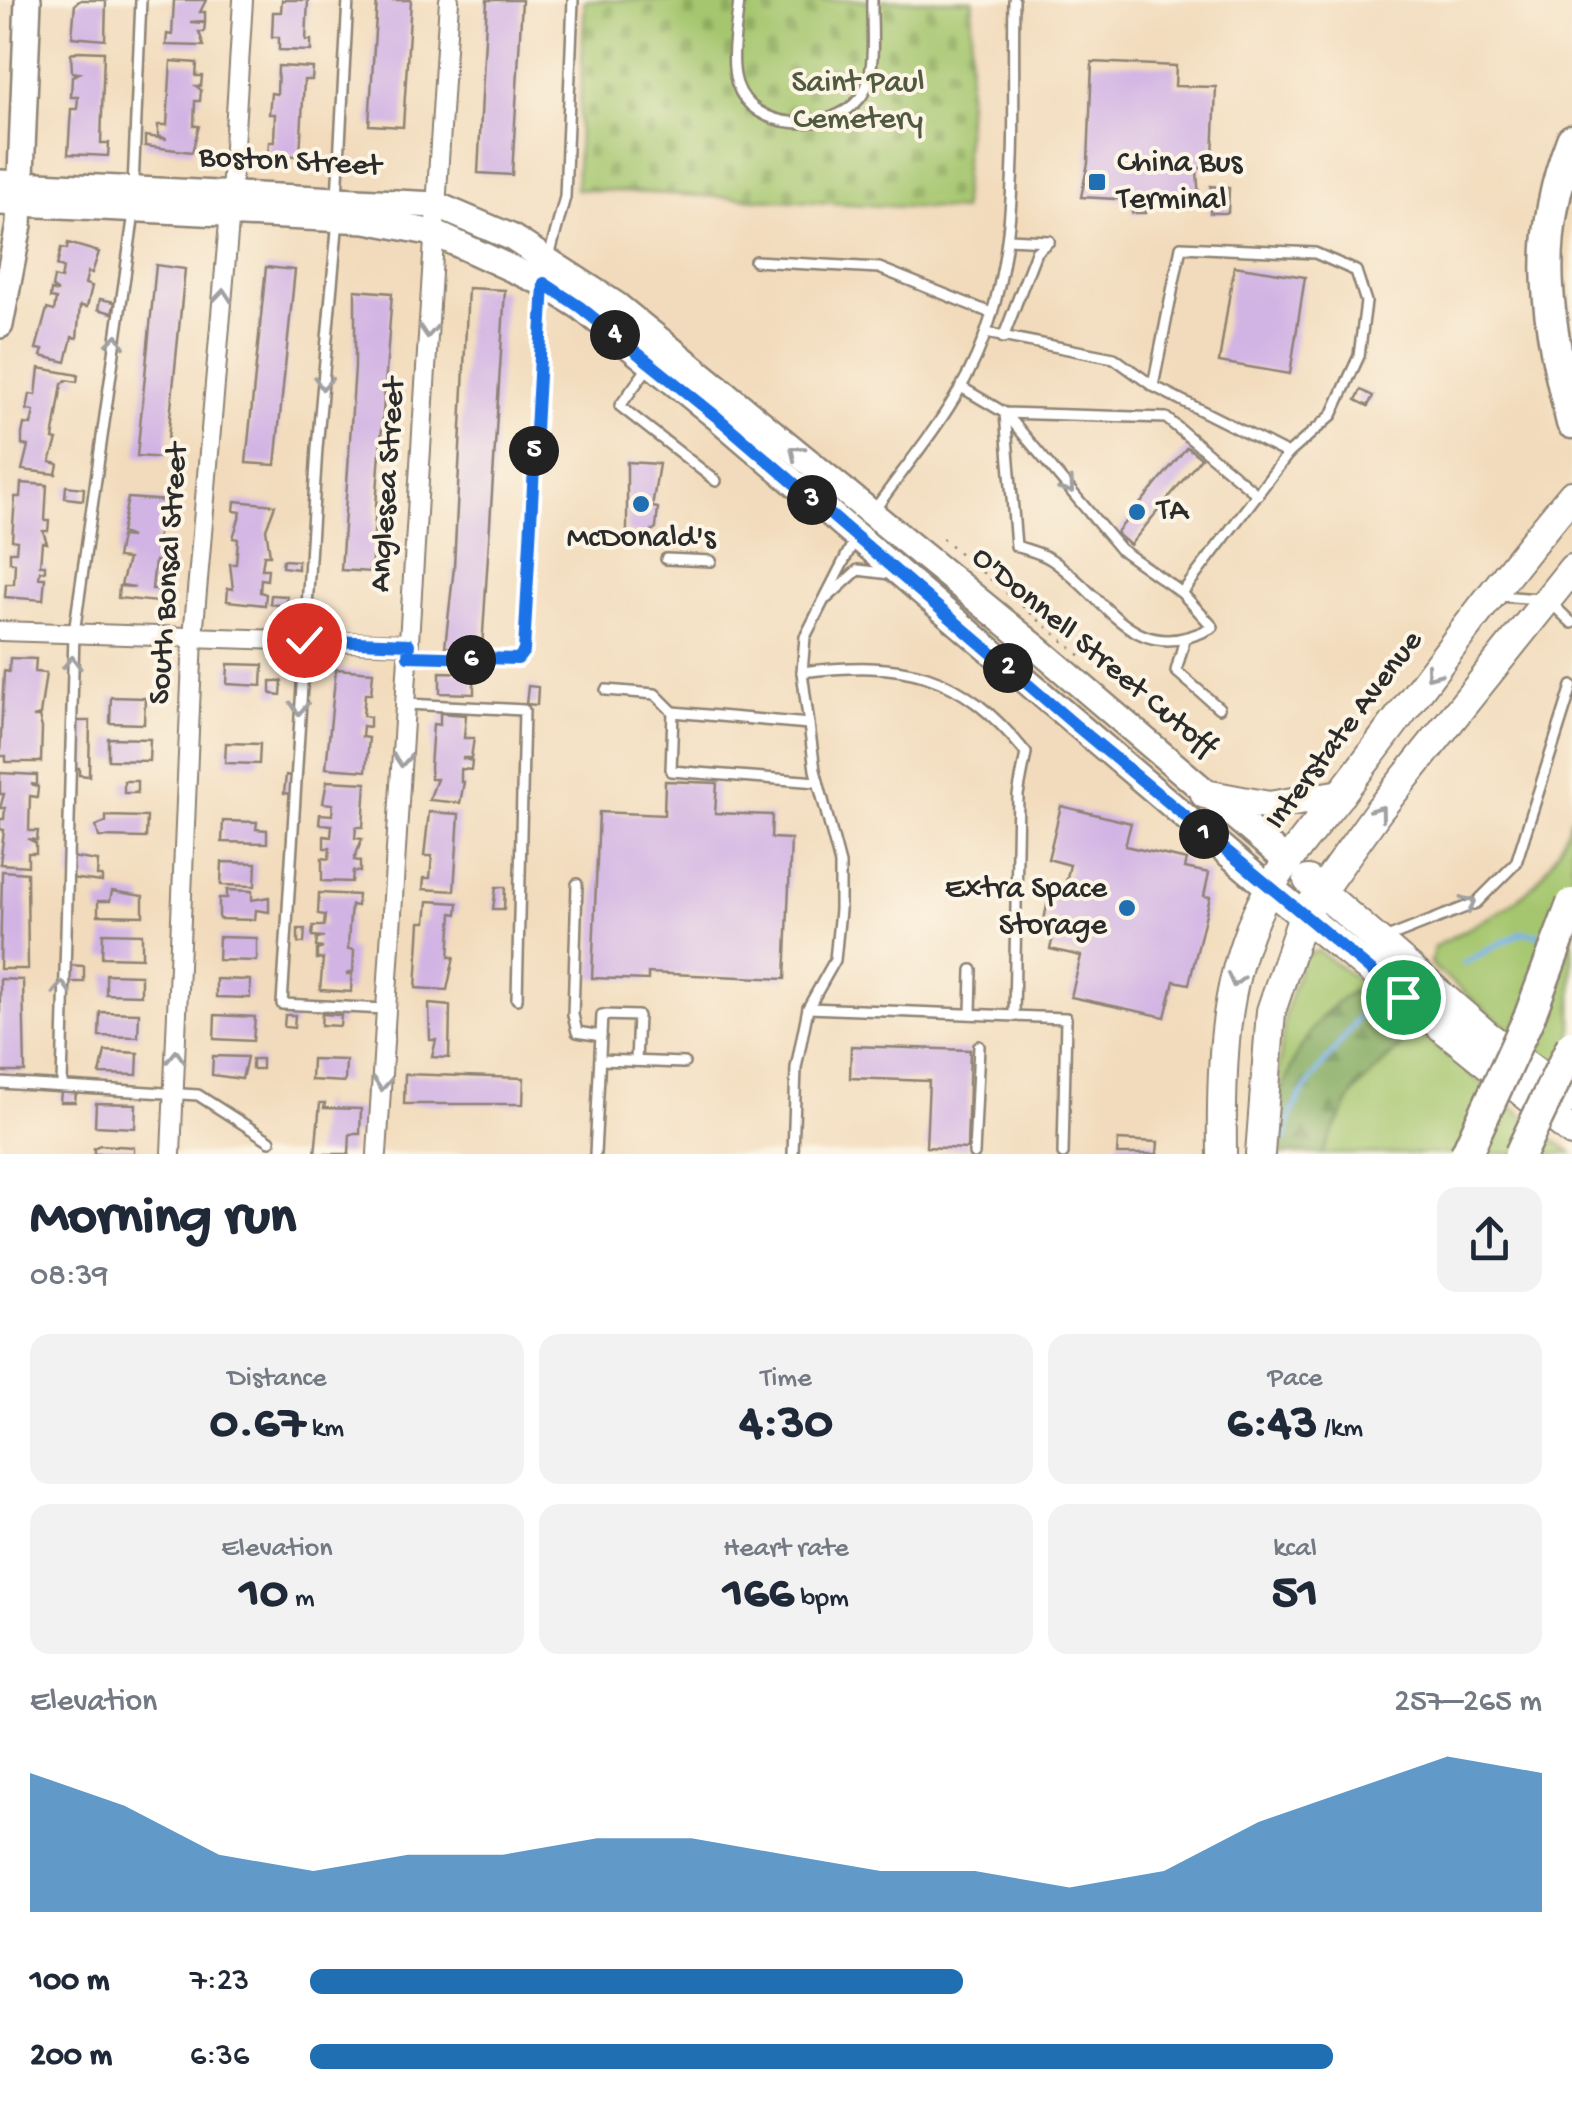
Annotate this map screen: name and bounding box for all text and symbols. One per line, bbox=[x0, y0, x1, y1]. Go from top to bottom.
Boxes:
park label: Saint Paul Cemetery bbox=[792, 65, 924, 140]
street label: Boston Street bbox=[197, 139, 385, 187]
place label: China Bus Terminal bbox=[1115, 145, 1243, 220]
marker: China Bus Terminal bbox=[1086, 171, 1108, 193]
one-way arrow bbox=[211, 287, 233, 303]
pin: 4 bbox=[590, 310, 640, 360]
text: 4 bbox=[608, 318, 622, 351]
one-way arrow bbox=[418, 323, 439, 339]
one-way arrow bbox=[104, 333, 125, 350]
street label: Anglesea Street bbox=[363, 374, 416, 593]
one-way arrow bbox=[313, 376, 335, 392]
pin: 5 bbox=[509, 426, 559, 476]
text: 5 bbox=[527, 434, 541, 467]
street label: South Bonsal Street bbox=[142, 439, 198, 706]
one-way arrow bbox=[790, 446, 808, 464]
pin: 3 bbox=[787, 475, 837, 525]
one-way arrow bbox=[1056, 476, 1074, 494]
text: 3 bbox=[805, 483, 819, 516]
marker: McDonald's bbox=[630, 493, 652, 515]
place label: TA bbox=[1155, 493, 1190, 531]
marker: TA bbox=[1126, 501, 1148, 523]
place label: McDonald's bbox=[566, 520, 717, 558]
street label: O'Donnell Street Cutoff bbox=[963, 539, 1225, 768]
pin bbox=[262, 598, 347, 683]
icon: check bbox=[277, 613, 332, 668]
street label: Interstate Avenue bbox=[1258, 623, 1433, 838]
pin: 6 bbox=[446, 635, 496, 685]
text: 6 bbox=[464, 643, 478, 676]
pin: 2 bbox=[983, 643, 1033, 693]
text: 2 bbox=[1001, 651, 1015, 684]
one-way arrow bbox=[62, 655, 83, 671]
one-way arrow bbox=[1427, 662, 1444, 680]
one-way arrow bbox=[289, 700, 311, 716]
one-way arrow bbox=[392, 752, 413, 768]
one-way arrow bbox=[1367, 805, 1384, 823]
pin: 1 bbox=[1179, 809, 1229, 859]
text: 1 bbox=[1198, 817, 1210, 850]
place label: Extra Space Storage bbox=[945, 871, 1107, 946]
one-way arrow bbox=[1458, 896, 1477, 915]
marker: Extra Space Storage bbox=[1116, 897, 1138, 919]
pin bbox=[1361, 955, 1446, 1040]
icon: arrive bbox=[1376, 970, 1431, 1025]
one-way arrow bbox=[1226, 971, 1247, 988]
one-way arrow bbox=[51, 980, 72, 996]
one-way arrow bbox=[165, 1048, 186, 1064]
one-way arrow bbox=[372, 1077, 393, 1093]
button: share bbox=[1437, 1187, 1542, 1292]
text: Morning run bbox=[30, 1188, 296, 1252]
text: 08:39 bbox=[30, 1258, 108, 1296]
text: Distance bbox=[228, 1363, 326, 1396]
text: Time bbox=[760, 1363, 812, 1396]
text: Pace bbox=[1268, 1363, 1322, 1396]
text: 0.67 bbox=[210, 1396, 305, 1455]
text: 4:30 bbox=[739, 1396, 833, 1455]
text: 6:43 bbox=[1227, 1396, 1317, 1455]
text: km bbox=[305, 1413, 344, 1446]
text: /km bbox=[1317, 1413, 1363, 1446]
text: Elevation bbox=[221, 1533, 333, 1566]
text: Heart rate bbox=[723, 1533, 849, 1566]
text: kcal bbox=[1273, 1533, 1317, 1566]
text: 10 bbox=[239, 1566, 288, 1625]
text: 166 bbox=[723, 1566, 794, 1625]
text: 51 bbox=[1272, 1566, 1318, 1625]
text: m bbox=[288, 1583, 315, 1616]
text: bpm bbox=[794, 1583, 849, 1616]
text: Elevation bbox=[30, 1684, 157, 1722]
text: 257–265 m bbox=[1394, 1684, 1542, 1722]
text: 100 m bbox=[30, 1963, 110, 2001]
text: 7:23 bbox=[190, 1963, 249, 2001]
text: 200 m bbox=[30, 2038, 112, 2076]
text: 6:36 bbox=[190, 2038, 249, 2076]

